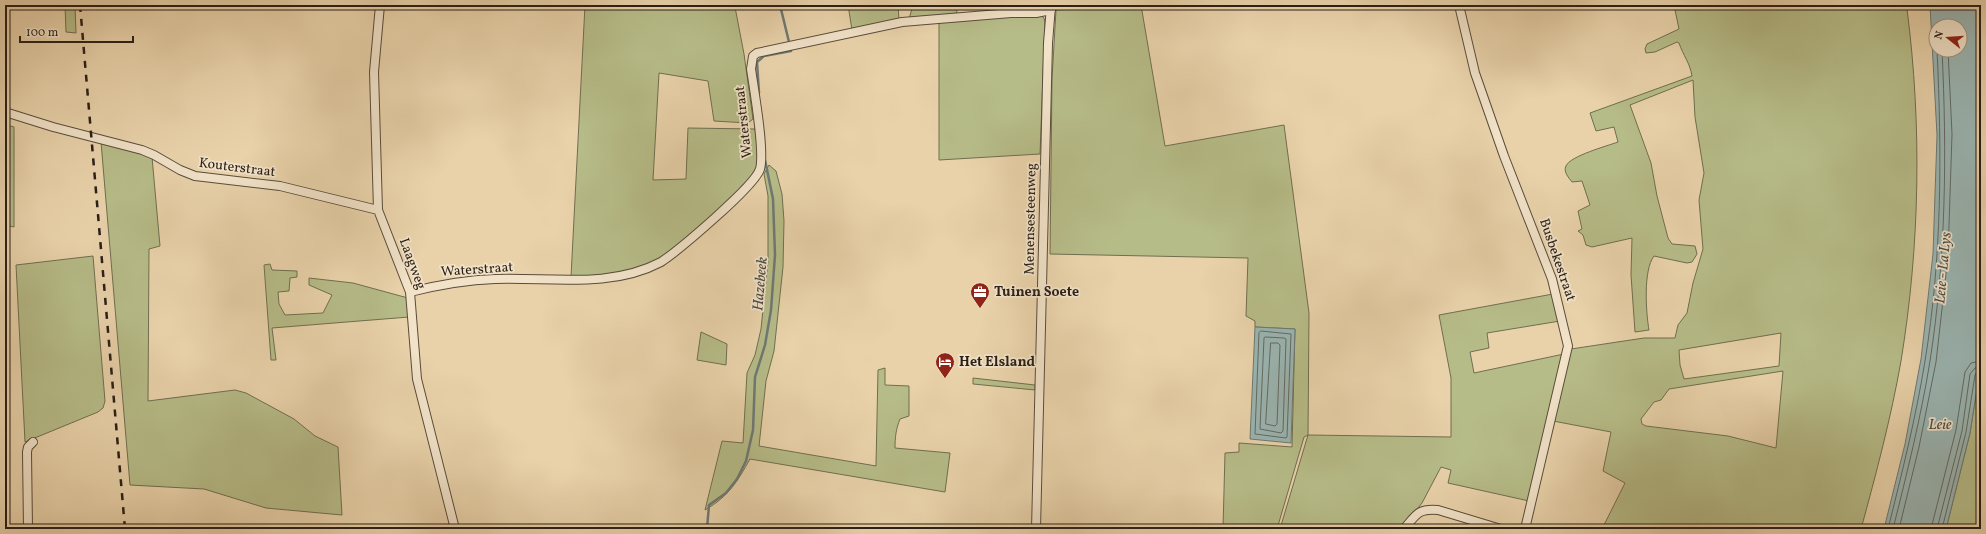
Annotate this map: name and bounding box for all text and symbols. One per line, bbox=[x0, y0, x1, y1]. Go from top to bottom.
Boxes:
scale bar bbox=[20, 18, 133, 44]
north arrow bbox=[1928, 18, 1968, 58]
text: 100 m bbox=[26, 25, 59, 41]
text: N bbox=[1932, 29, 1948, 42]
street label: Waterstraat bbox=[731, 85, 757, 159]
street label: Kouterstraat bbox=[198, 154, 276, 182]
street label: Menensesteenweg bbox=[1021, 163, 1041, 275]
street label: Busbekestraat bbox=[1534, 216, 1580, 304]
water label: Leie - La Lys bbox=[1930, 231, 1958, 305]
street label: Laagweg bbox=[394, 236, 430, 292]
water label: Hazebeek bbox=[748, 256, 774, 312]
street label: Waterstraat bbox=[440, 258, 514, 282]
office icon: Tuinen Soete bbox=[969, 281, 991, 309]
place label: Tuinen Soete bbox=[994, 283, 1079, 302]
hotel icon: Het Elsland bbox=[934, 351, 956, 379]
place label: Het Elsland bbox=[959, 353, 1036, 372]
water label: Leie bbox=[1929, 415, 1952, 436]

